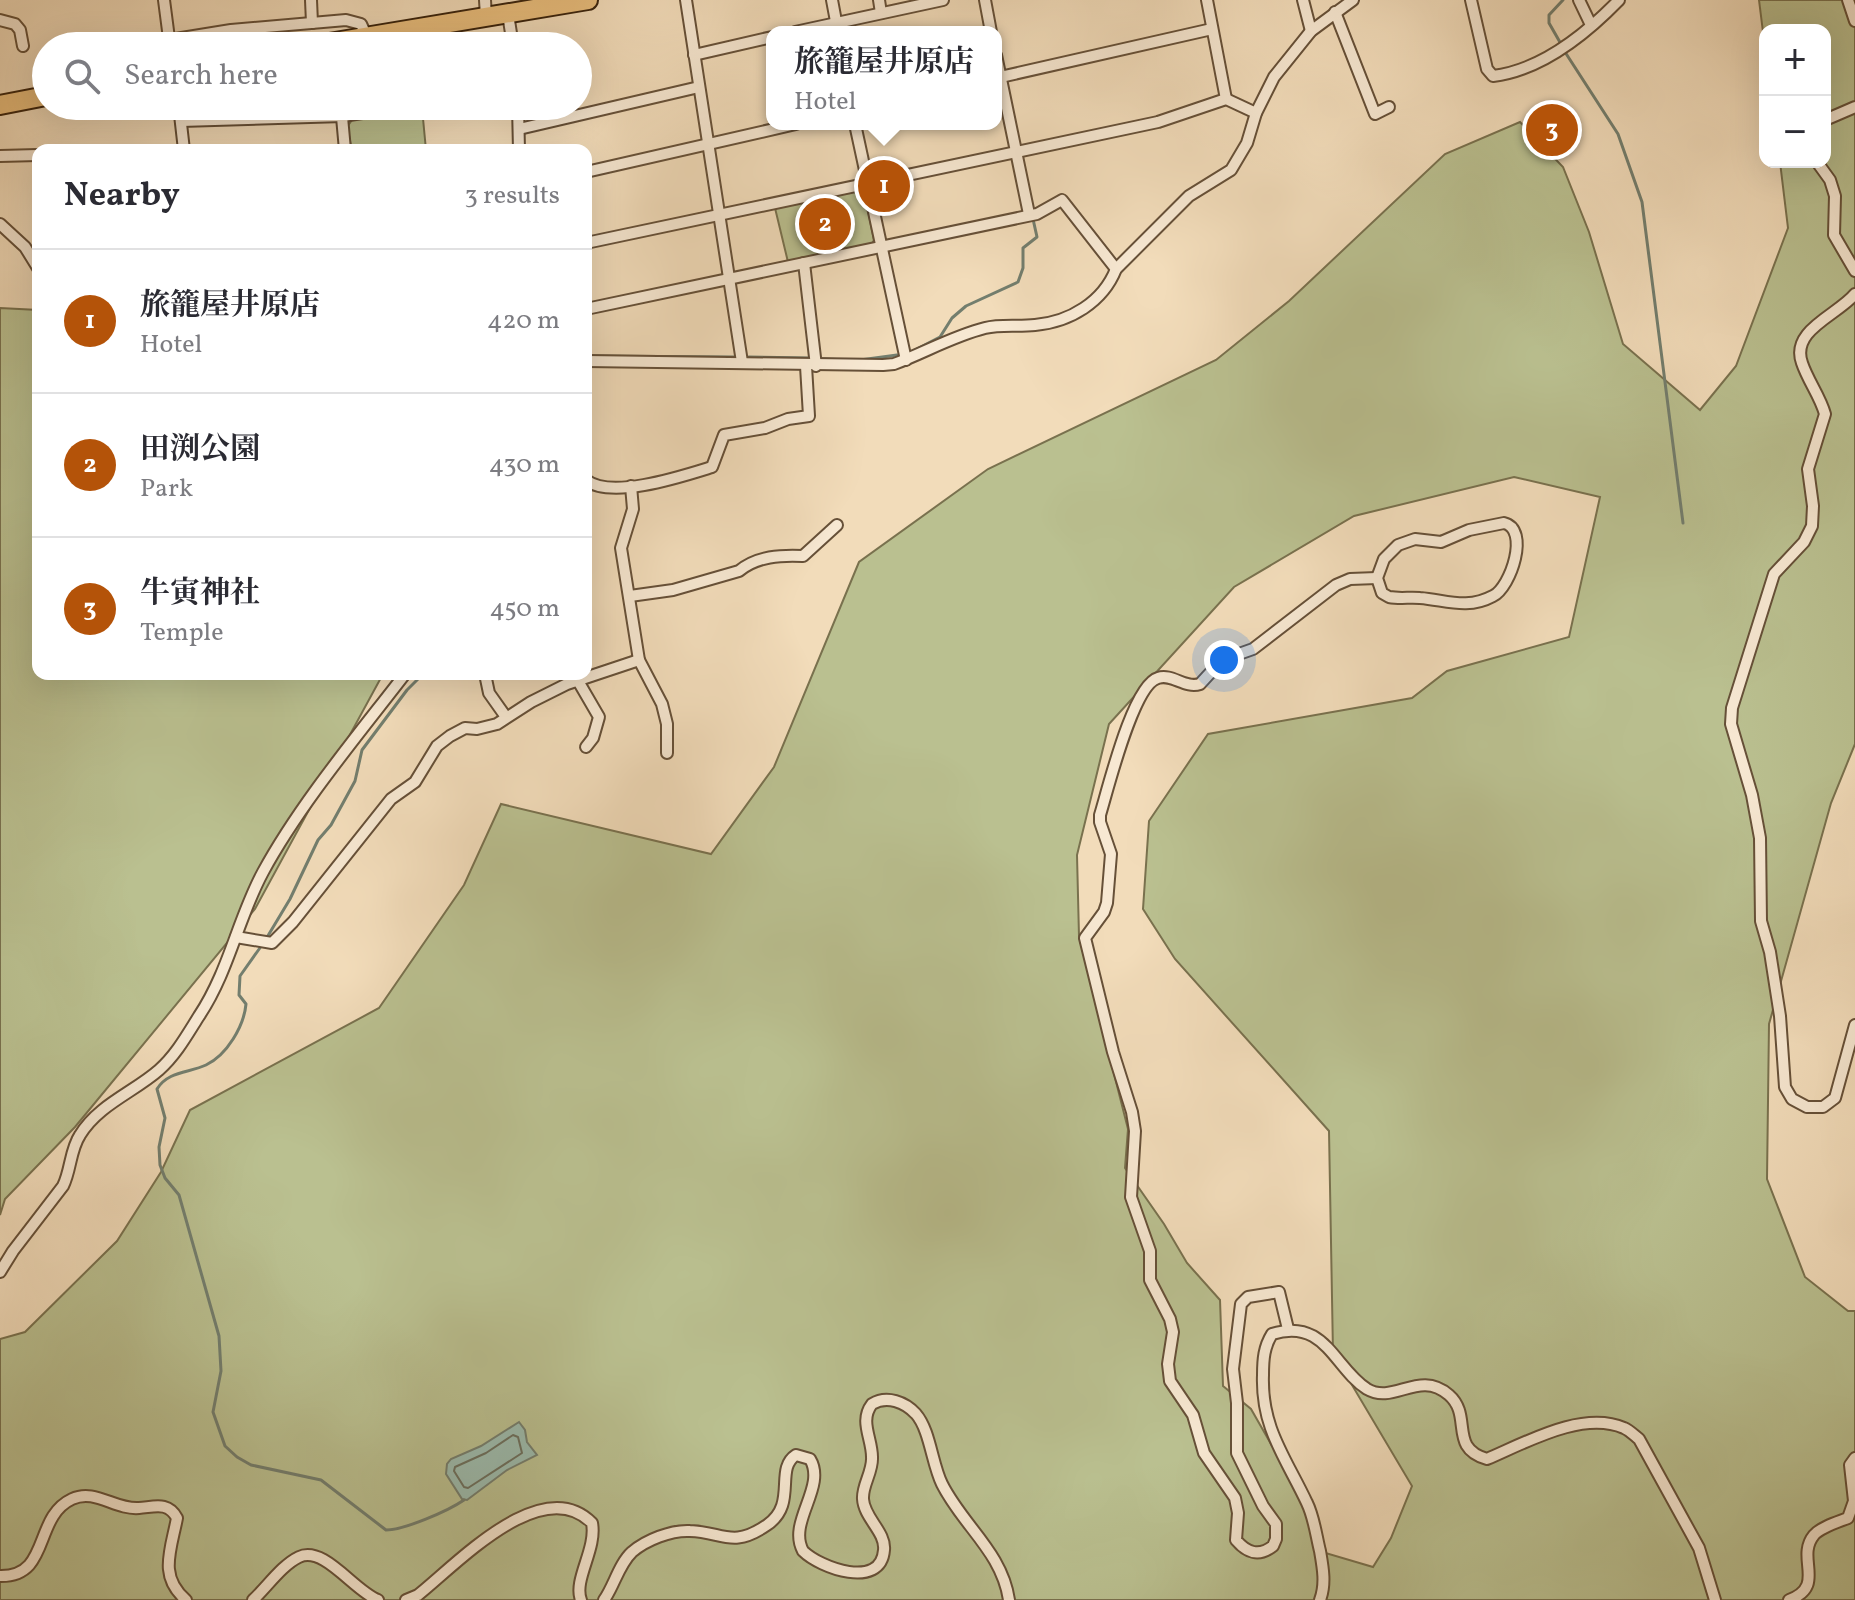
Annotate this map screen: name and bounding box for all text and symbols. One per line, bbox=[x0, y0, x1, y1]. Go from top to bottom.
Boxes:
map controls bbox=[1759, 24, 1831, 168]
button: + bbox=[1759, 24, 1831, 96]
popup bbox=[766, 26, 1002, 130]
search box bbox=[32, 32, 592, 120]
text: 旅籠屋井原店 bbox=[794, 42, 974, 84]
icon: search bbox=[60, 54, 104, 98]
text: Search here bbox=[124, 55, 278, 97]
text: Hotel bbox=[794, 84, 856, 120]
button: − bbox=[1759, 96, 1831, 168]
pin: 3 bbox=[1526, 100, 1578, 160]
pin: 1 bbox=[858, 156, 910, 216]
text: Nearby bbox=[64, 173, 180, 220]
text: 3 results bbox=[464, 178, 560, 214]
pin: 2 bbox=[799, 194, 851, 254]
text: 旅籠屋井原店 bbox=[140, 285, 320, 327]
text: 1 bbox=[85, 303, 95, 339]
text: 420 m bbox=[487, 303, 560, 339]
text: Hotel bbox=[140, 327, 202, 363]
text: 田渕公園 bbox=[140, 429, 260, 471]
text: 2 bbox=[83, 447, 97, 483]
text: 430 m bbox=[489, 447, 560, 483]
text: Park bbox=[140, 471, 193, 507]
text: 牛寅神社 bbox=[140, 573, 260, 615]
text: 3 bbox=[83, 591, 97, 627]
text: 450 m bbox=[489, 591, 560, 627]
text: Temple bbox=[140, 615, 223, 651]
your location bbox=[1204, 640, 1244, 680]

